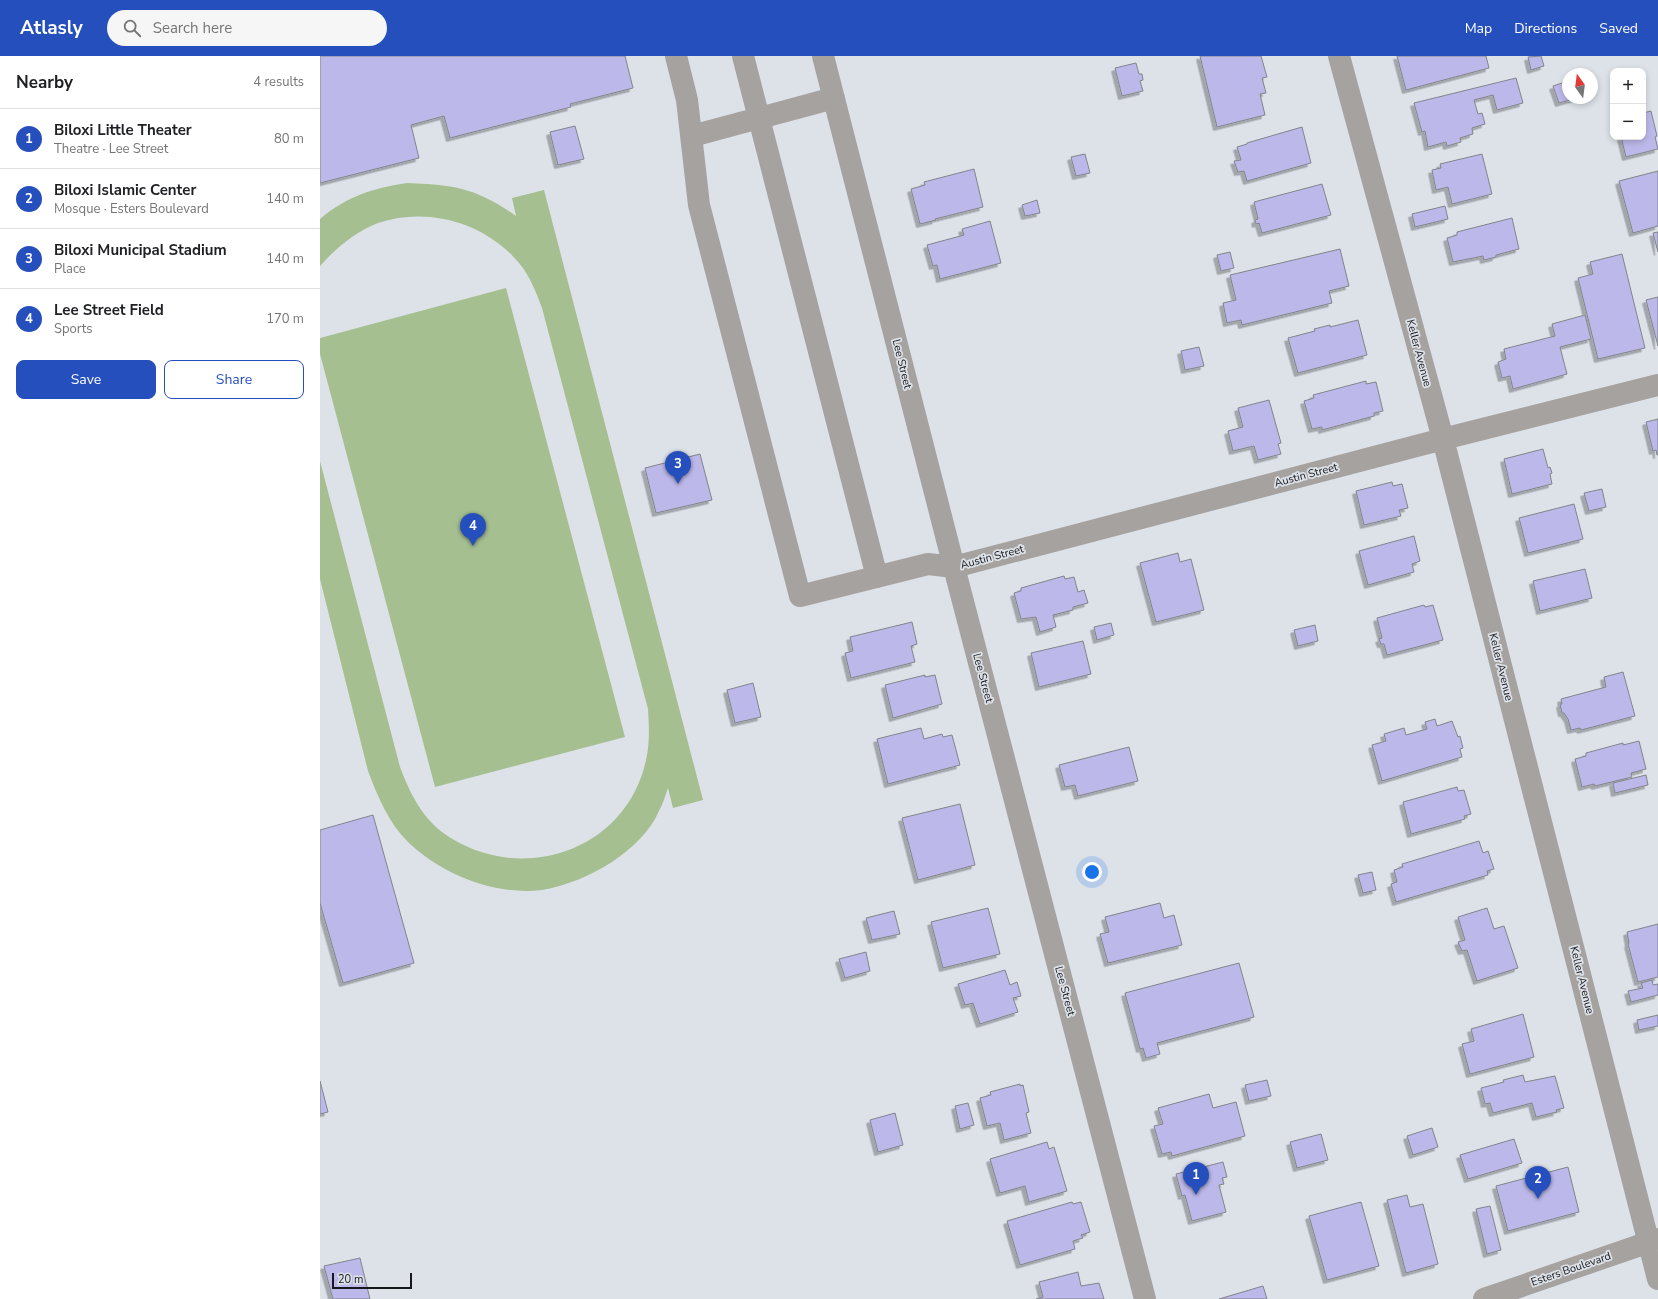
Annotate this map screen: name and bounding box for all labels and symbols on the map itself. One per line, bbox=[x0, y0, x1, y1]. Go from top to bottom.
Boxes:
north arrow bbox=[1562, 68, 1598, 104]
street label: Keller Avenue bbox=[1403, 318, 1435, 388]
street label: Lee Street bbox=[889, 338, 915, 390]
pin: 3 bbox=[665, 451, 691, 484]
street label: Austin Street bbox=[1273, 459, 1339, 491]
pin: 4 bbox=[460, 513, 486, 546]
street label: Austin Street bbox=[959, 541, 1025, 573]
street label: Keller Avenue bbox=[1485, 632, 1517, 702]
street label: Lee Street bbox=[969, 652, 997, 704]
your location bbox=[1082, 862, 1102, 882]
street label: Keller Avenue bbox=[1566, 945, 1598, 1015]
street label: Lee Street bbox=[1051, 965, 1079, 1017]
pin: 1 bbox=[1183, 1162, 1209, 1195]
pin: 2 bbox=[1525, 1166, 1551, 1199]
street label: Esters Boulevard bbox=[1529, 1248, 1613, 1290]
scale bar bbox=[332, 1271, 412, 1290]

